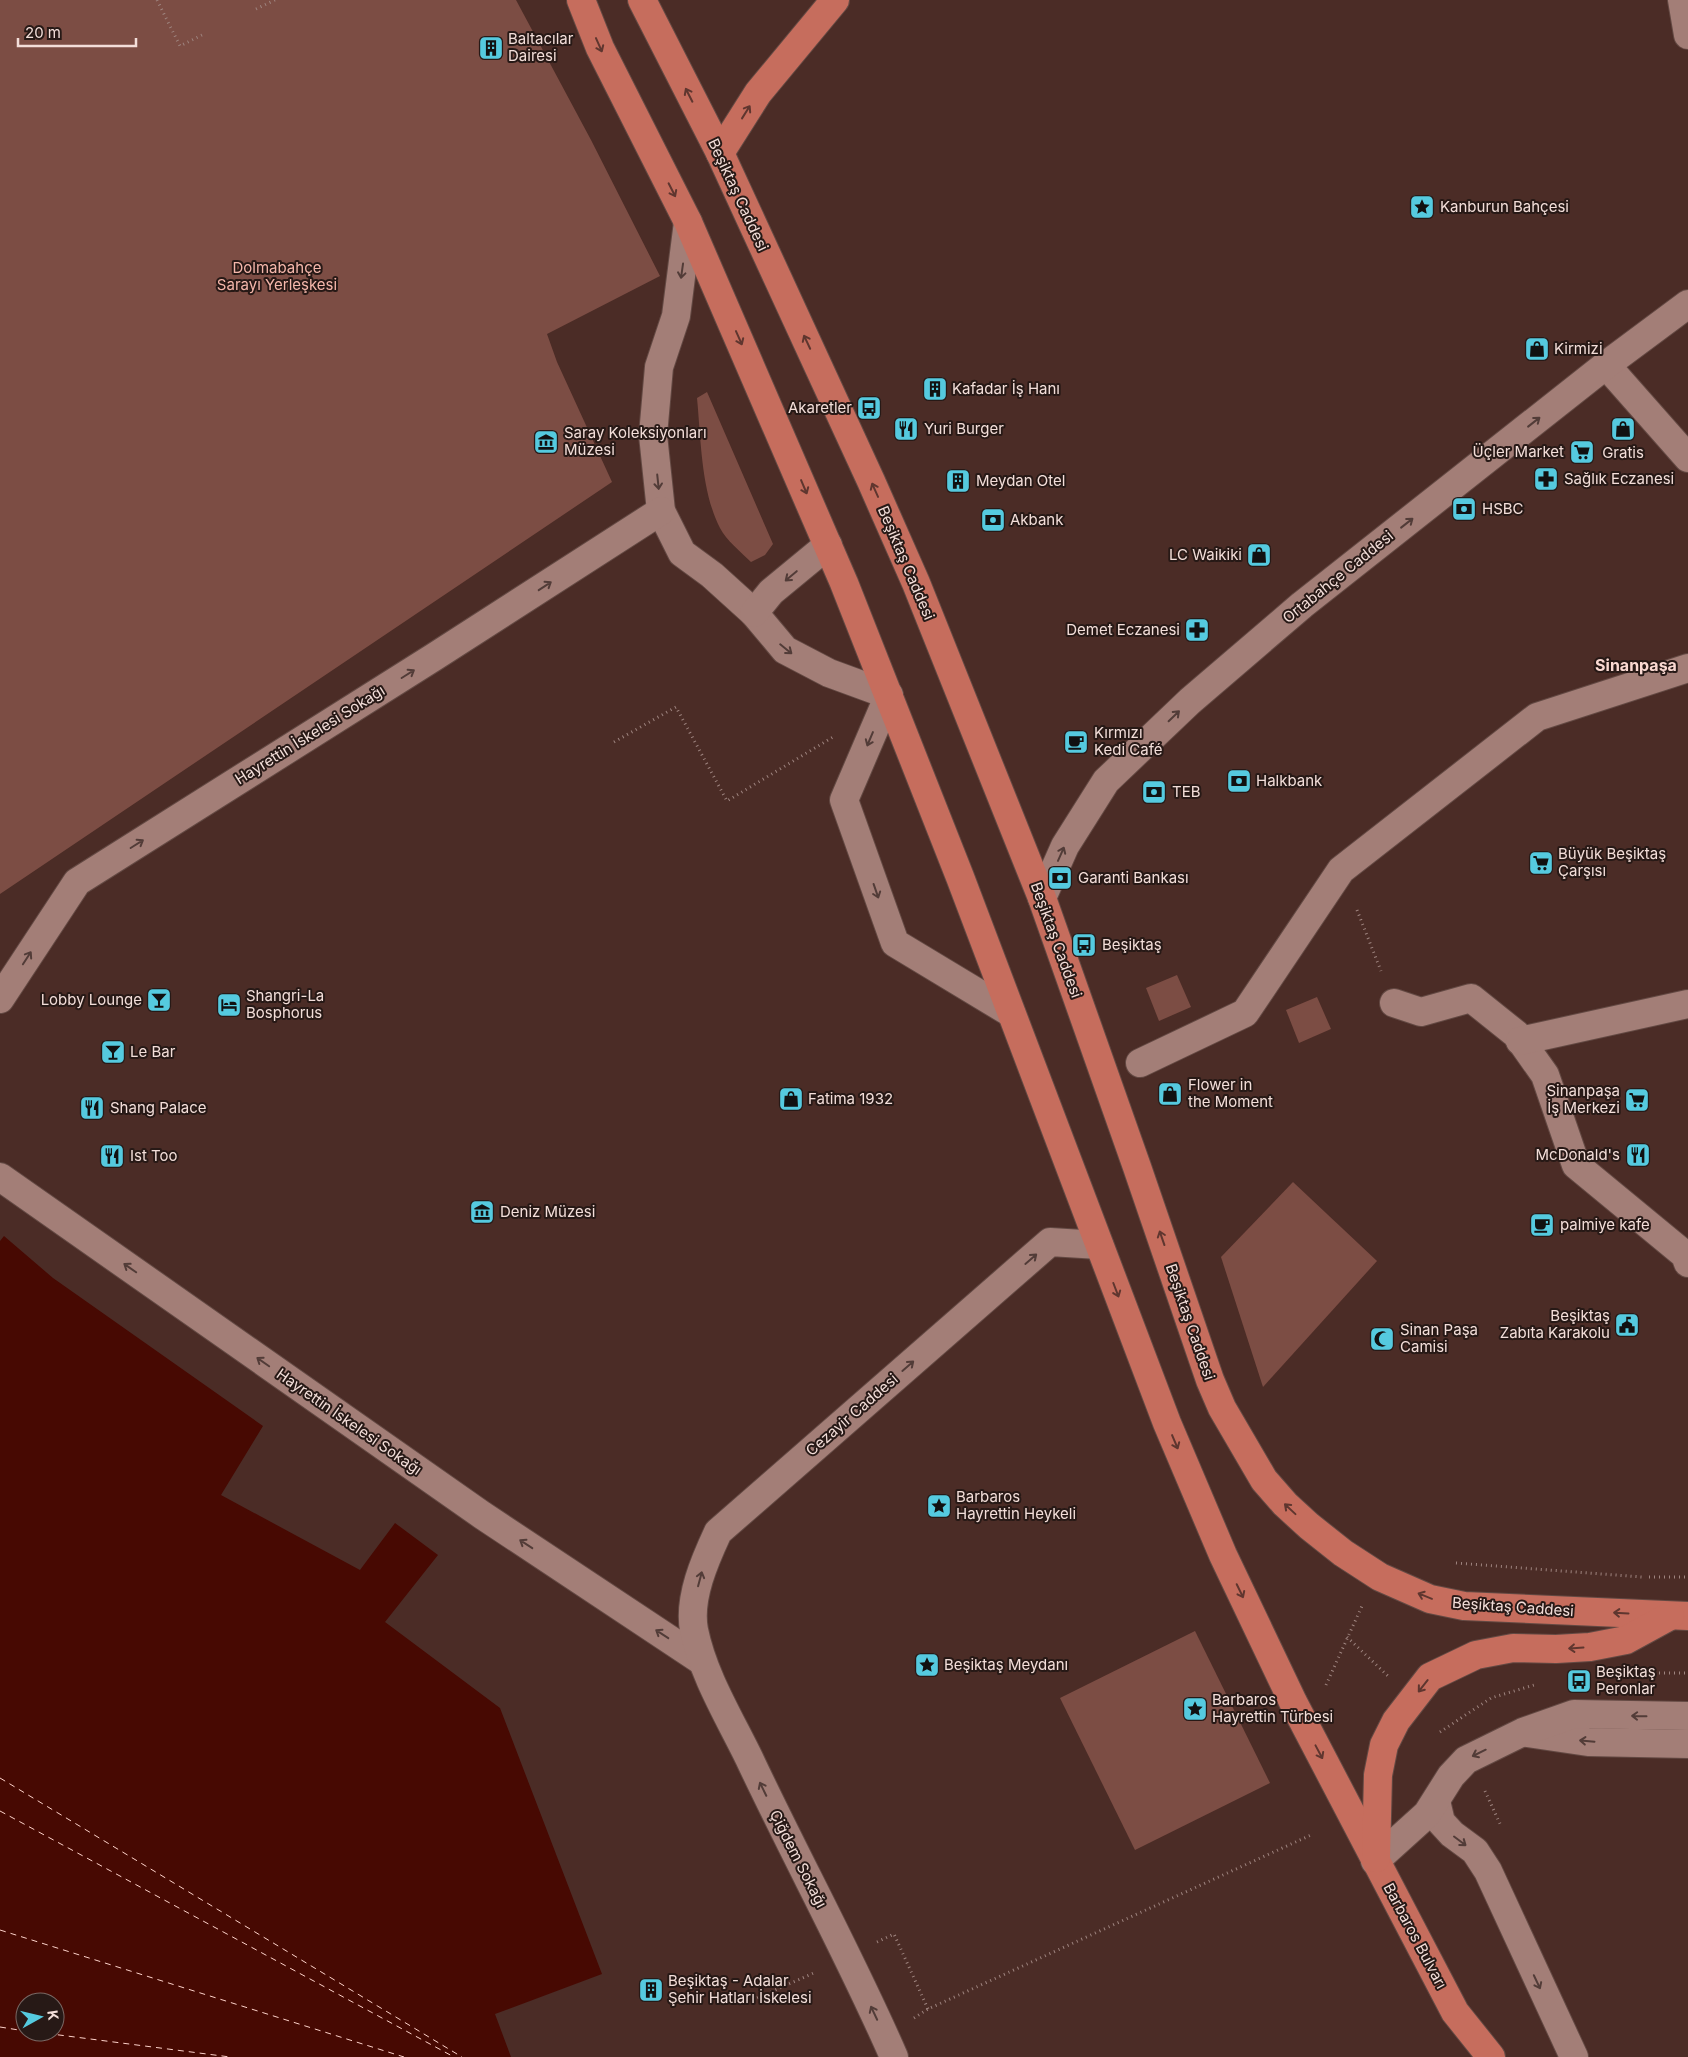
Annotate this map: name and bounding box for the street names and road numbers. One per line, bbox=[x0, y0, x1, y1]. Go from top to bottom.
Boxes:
street label: Beşiktaş Caddesi bbox=[704, 136, 773, 254]
street label: Beşiktaş Caddesi bbox=[874, 503, 939, 623]
street label: Ortabahçe Caddesi bbox=[1278, 526, 1397, 627]
street label: Hayrettin İskelesi Sokağı bbox=[231, 681, 388, 788]
street label: Beşiktaş Caddesi bbox=[1027, 879, 1086, 1000]
street label: Beşiktaş Caddesi bbox=[1162, 1261, 1219, 1383]
street label: Hayrettin İskelesi Sokağı bbox=[273, 1364, 426, 1479]
street label: Cezayir Caddesi bbox=[802, 1369, 902, 1460]
street label: Beşiktaş Caddesi bbox=[1452, 1593, 1575, 1620]
street label: Çiğdem Sokağı bbox=[766, 1807, 831, 1911]
street label: Barbaros Bulvarı bbox=[1380, 1880, 1451, 1992]

